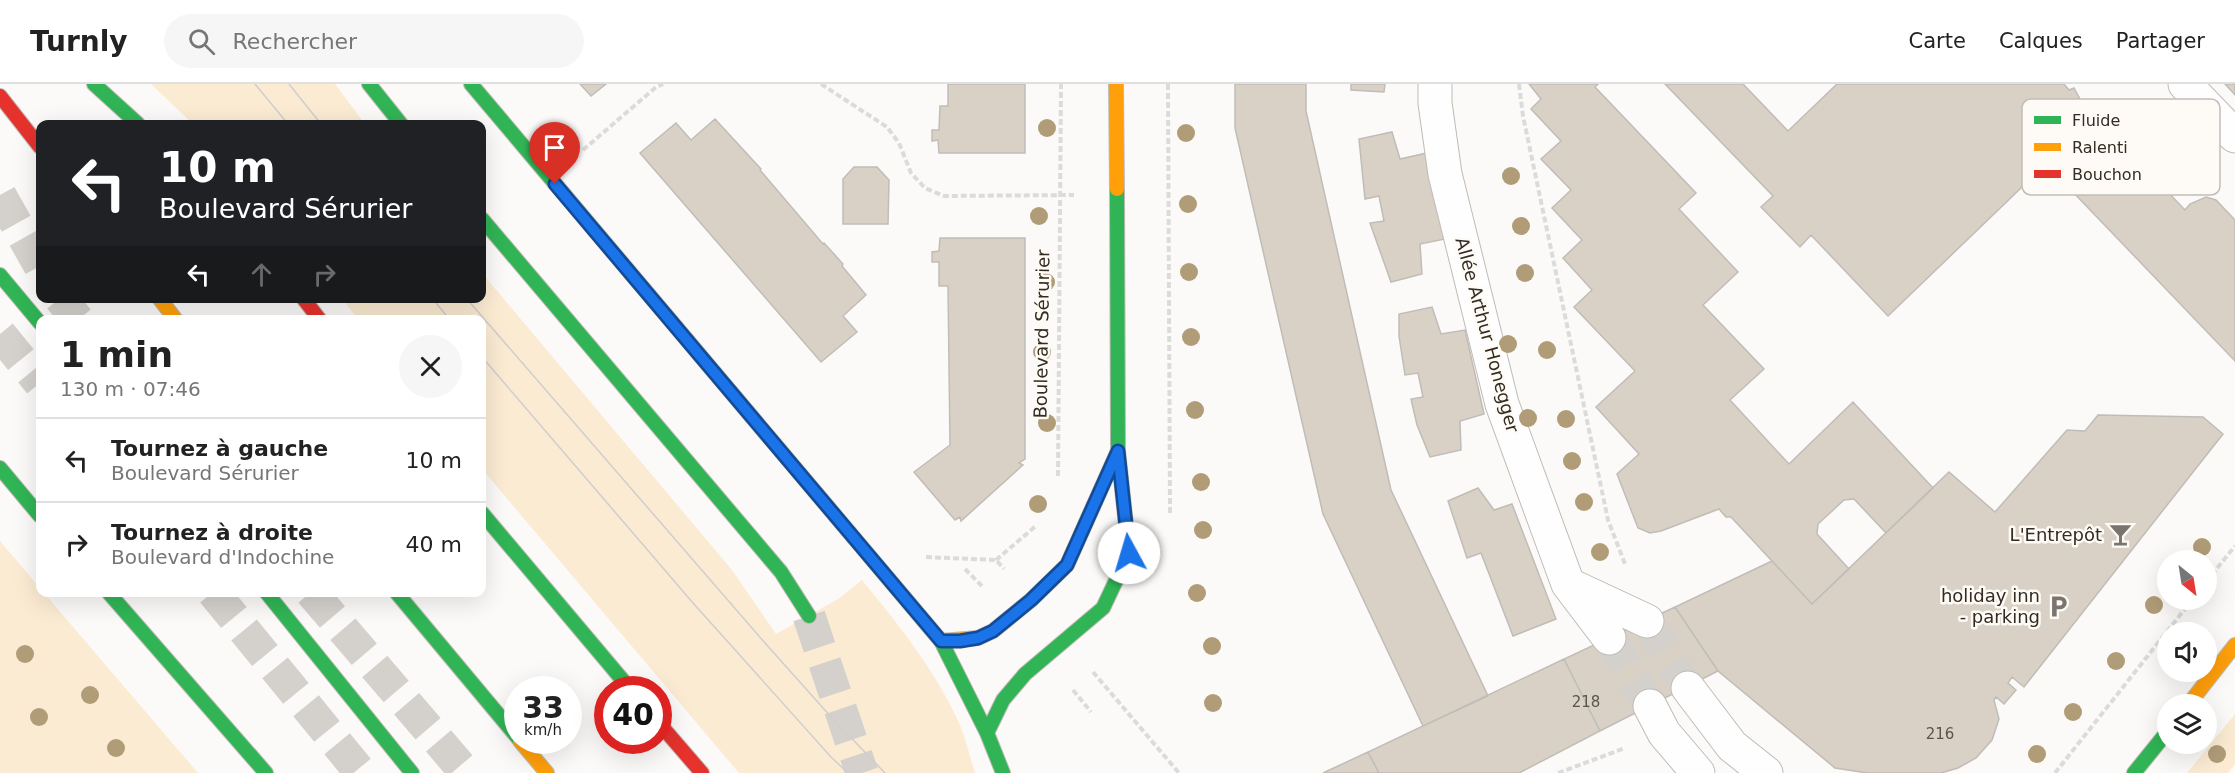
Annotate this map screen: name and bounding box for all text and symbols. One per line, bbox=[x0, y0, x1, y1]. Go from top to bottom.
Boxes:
search box bbox=[164, 14, 584, 68]
text: Turnly bbox=[30, 25, 128, 58]
icon: search bbox=[185, 25, 218, 58]
text: Rechercher bbox=[233, 29, 357, 54]
text: Carte bbox=[1909, 29, 1966, 53]
text: Calques bbox=[1999, 29, 2083, 53]
text: Partager bbox=[2116, 29, 2205, 53]
legend bbox=[2022, 99, 2220, 195]
text: Fluide bbox=[2072, 111, 2120, 130]
pin bbox=[529, 122, 580, 184]
icon: arrive bbox=[538, 131, 571, 164]
text: Ralenti bbox=[2072, 138, 2128, 157]
text: 10 m bbox=[159, 143, 276, 192]
icon: left bbox=[60, 144, 138, 222]
text: Bouchon bbox=[2072, 165, 2142, 184]
text: Boulevard Sérurier bbox=[159, 193, 412, 224]
street label: Allée Arthur Honegger bbox=[1451, 235, 1524, 435]
street label: Boulevard Sérurier bbox=[1030, 249, 1053, 419]
icon: left bbox=[182, 258, 215, 291]
icon: ahead bbox=[245, 258, 278, 291]
icon: right bbox=[308, 258, 341, 291]
text: 1 min bbox=[60, 334, 173, 375]
button: close bbox=[399, 335, 462, 398]
text: 130 m · 07:46 bbox=[60, 377, 201, 401]
text: Tournez à gauche bbox=[111, 436, 328, 461]
icon: left bbox=[60, 444, 93, 477]
text: 10 m bbox=[406, 448, 462, 473]
text: Boulevard Sérurier bbox=[111, 461, 299, 485]
text: Tournez à droite bbox=[111, 520, 313, 545]
position arrow bbox=[1097, 521, 1161, 585]
bar icon: L'Entrepôt bbox=[2107, 522, 2133, 548]
place label: L'Entrepôt bbox=[2010, 524, 2102, 545]
icon: right bbox=[60, 528, 93, 561]
text: 40 m bbox=[406, 532, 462, 557]
text: Boulevard d'Indochine bbox=[111, 545, 334, 569]
north arrow bbox=[2157, 550, 2217, 610]
map controls bbox=[2157, 550, 2217, 754]
place label: holiday inn - parking bbox=[1941, 585, 2040, 627]
parking icon: holiday inn - parking bbox=[2045, 593, 2071, 619]
button: sound bbox=[2157, 622, 2217, 682]
speed limit sign: 40 bbox=[594, 676, 672, 754]
text: 33 bbox=[522, 690, 564, 725]
house number: 218 bbox=[1572, 693, 1600, 711]
button: layers bbox=[2157, 694, 2217, 754]
text: km/h bbox=[524, 721, 562, 739]
house number: 216 bbox=[1926, 725, 1954, 743]

